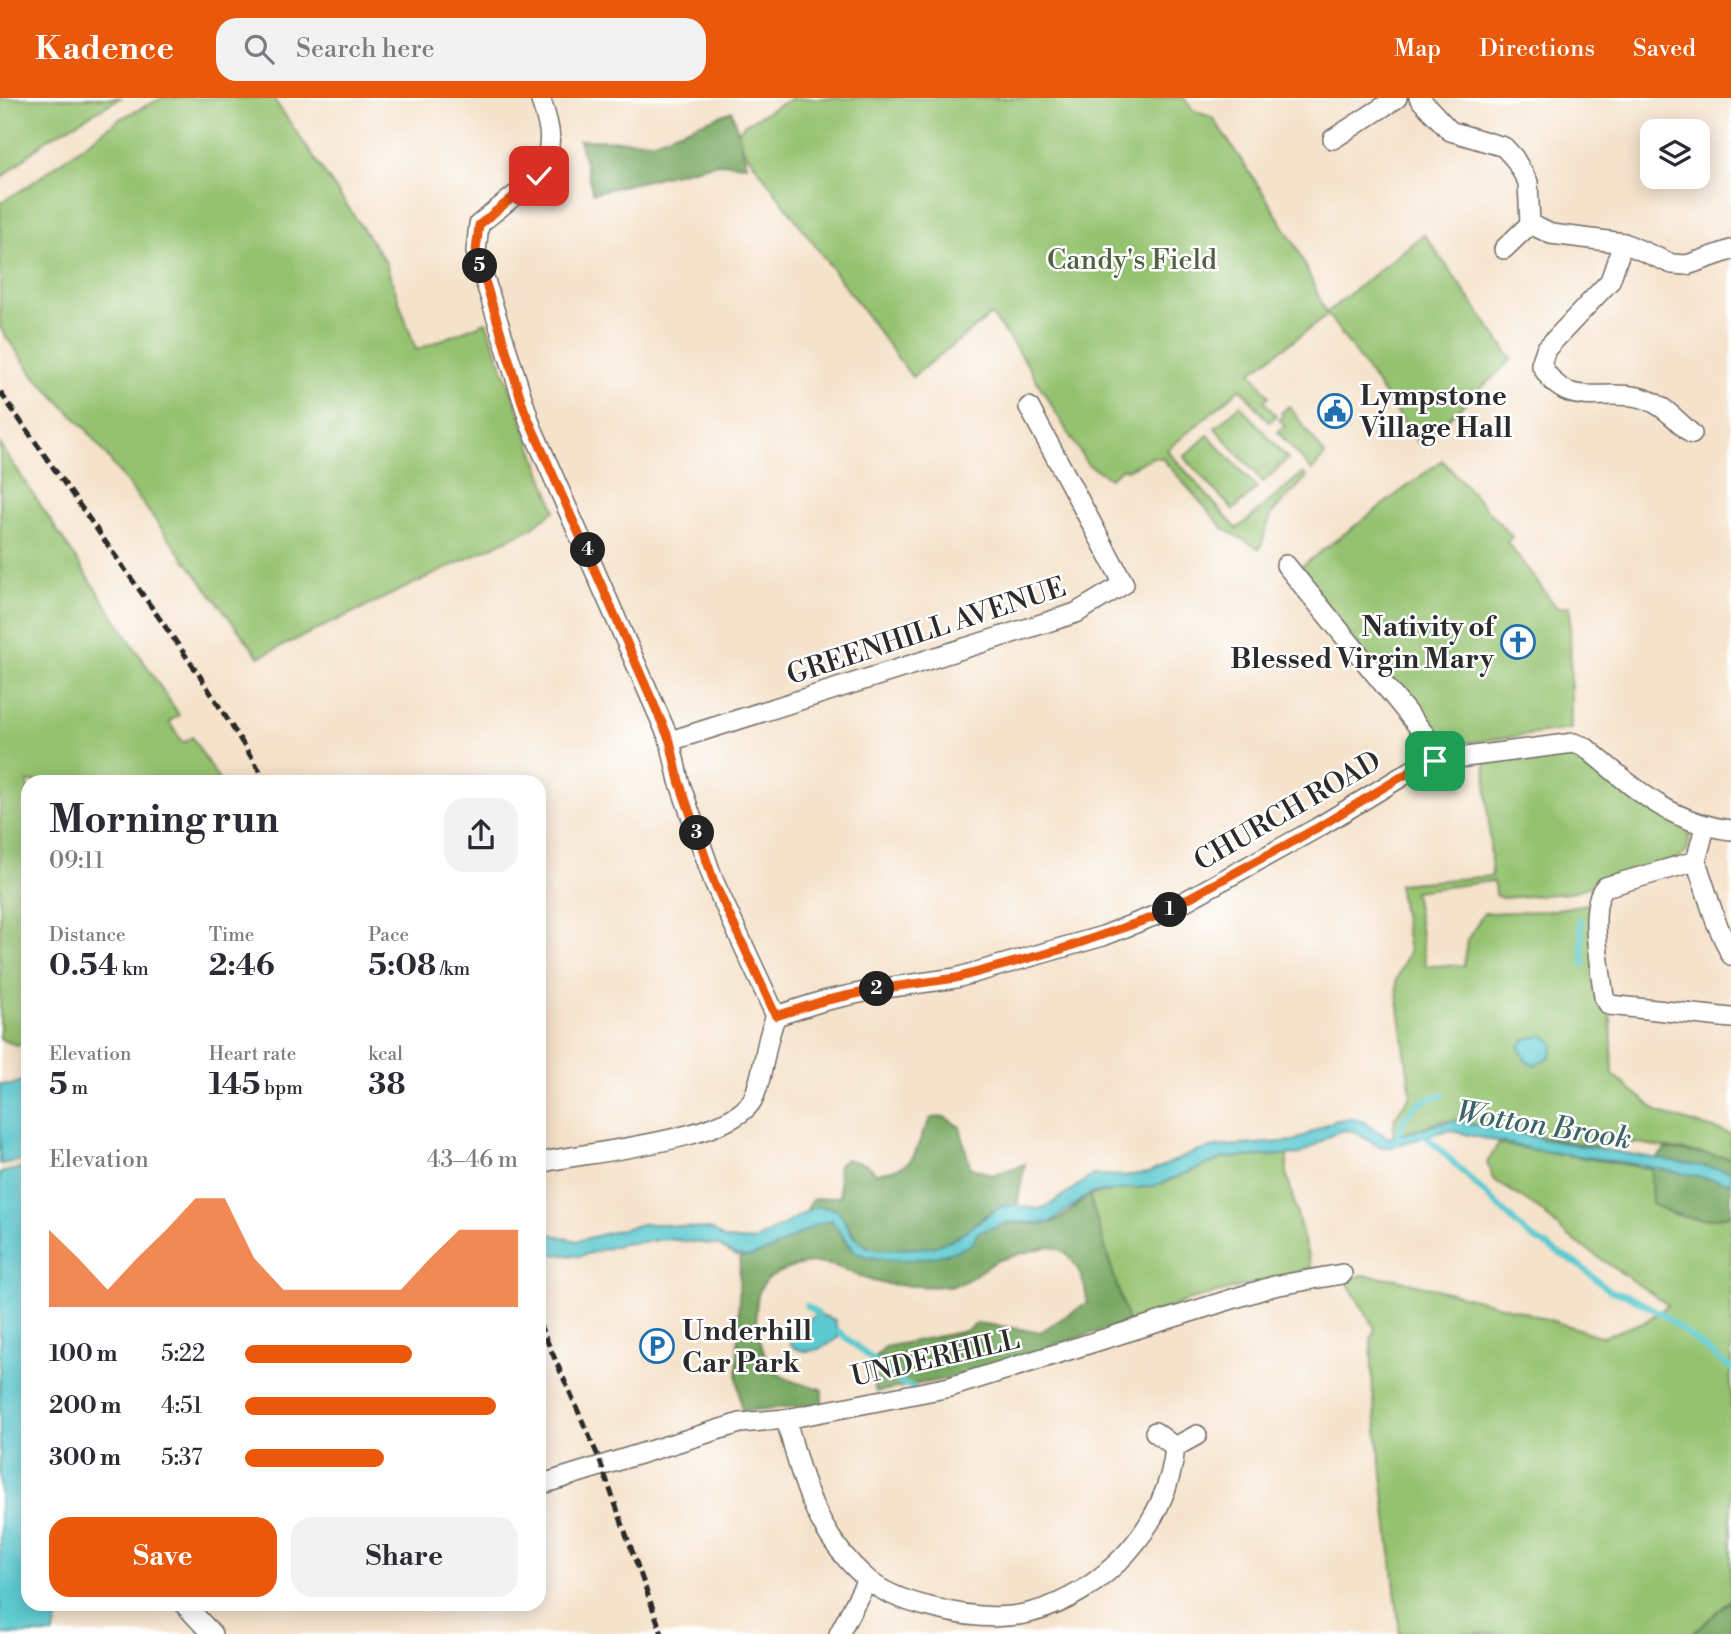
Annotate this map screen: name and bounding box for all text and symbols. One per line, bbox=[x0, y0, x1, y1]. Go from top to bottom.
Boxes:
search box bbox=[216, 18, 706, 81]
text: Kadence bbox=[35, 29, 174, 70]
icon: search bbox=[240, 30, 278, 68]
text: Search here bbox=[296, 33, 435, 65]
text: Map bbox=[1394, 34, 1441, 64]
text: Directions bbox=[1479, 34, 1595, 64]
text: Saved bbox=[1633, 34, 1696, 64]
map controls bbox=[1640, 119, 1710, 189]
button: layers bbox=[1640, 119, 1710, 189]
pin bbox=[509, 146, 569, 206]
icon: check bbox=[520, 157, 558, 195]
park label: Candy's Field bbox=[1047, 243, 1217, 278]
pin: 5 bbox=[462, 248, 498, 284]
text: 5 bbox=[474, 253, 485, 277]
place label: Lympstone Village Hall bbox=[1359, 379, 1512, 446]
public building icon: Lympstone Village Hall bbox=[1316, 392, 1354, 430]
pin: 4 bbox=[570, 532, 606, 568]
text: 4 bbox=[581, 537, 594, 561]
street label: GREENHILL AVENUE bbox=[782, 570, 1071, 693]
place label: Nativity of Blessed Virgin Mary bbox=[1230, 610, 1497, 677]
church icon: Nativity of Blessed Virgin Mary bbox=[1499, 623, 1537, 661]
pin bbox=[1405, 731, 1465, 791]
icon: arrive bbox=[1416, 742, 1454, 780]
street label: CHURCH ROAD bbox=[1188, 744, 1387, 879]
text: Morning run bbox=[49, 797, 279, 844]
button: share bbox=[444, 798, 518, 872]
pin: 3 bbox=[680, 816, 714, 850]
text: 3 bbox=[691, 820, 702, 844]
text: 09:11 bbox=[49, 847, 104, 875]
pin: 1 bbox=[1152, 892, 1188, 928]
text: 1 bbox=[1165, 897, 1174, 921]
text: Distance bbox=[49, 923, 126, 947]
text: Time bbox=[209, 923, 254, 947]
text: Pace bbox=[368, 923, 409, 947]
text: 0.54 bbox=[49, 947, 118, 985]
text: 2:46 bbox=[209, 947, 275, 985]
text: 5:08 bbox=[368, 947, 436, 985]
text: km bbox=[118, 957, 149, 981]
text: /km bbox=[436, 957, 470, 981]
pin: 2 bbox=[860, 972, 894, 1006]
text: 2 bbox=[871, 976, 882, 1000]
text: Elevation bbox=[49, 1042, 131, 1066]
text: Heart rate bbox=[209, 1042, 296, 1066]
text: kcal bbox=[368, 1042, 403, 1066]
text: 5 bbox=[49, 1066, 68, 1104]
text: 145 bbox=[209, 1066, 260, 1104]
text: 38 bbox=[368, 1066, 406, 1104]
text: m bbox=[68, 1076, 88, 1100]
text: bpm bbox=[260, 1076, 303, 1100]
water label: Wotton Brook bbox=[1454, 1093, 1634, 1159]
text: Elevation bbox=[49, 1146, 149, 1174]
text: 43–46 m bbox=[427, 1146, 518, 1174]
place label: Underhill Car Park bbox=[682, 1314, 812, 1381]
street label: UNDERHILL bbox=[848, 1322, 1023, 1395]
parking icon: Underhill Car Park bbox=[638, 1327, 676, 1365]
text: 100 m bbox=[49, 1340, 117, 1368]
text: 5:22 bbox=[161, 1340, 205, 1368]
text: 200 m bbox=[49, 1392, 121, 1420]
text: 4:51 bbox=[161, 1392, 202, 1420]
text: 300 m bbox=[49, 1444, 121, 1472]
text: 5:37 bbox=[161, 1444, 203, 1472]
button: Save bbox=[49, 1517, 277, 1597]
button: Share bbox=[291, 1517, 518, 1597]

